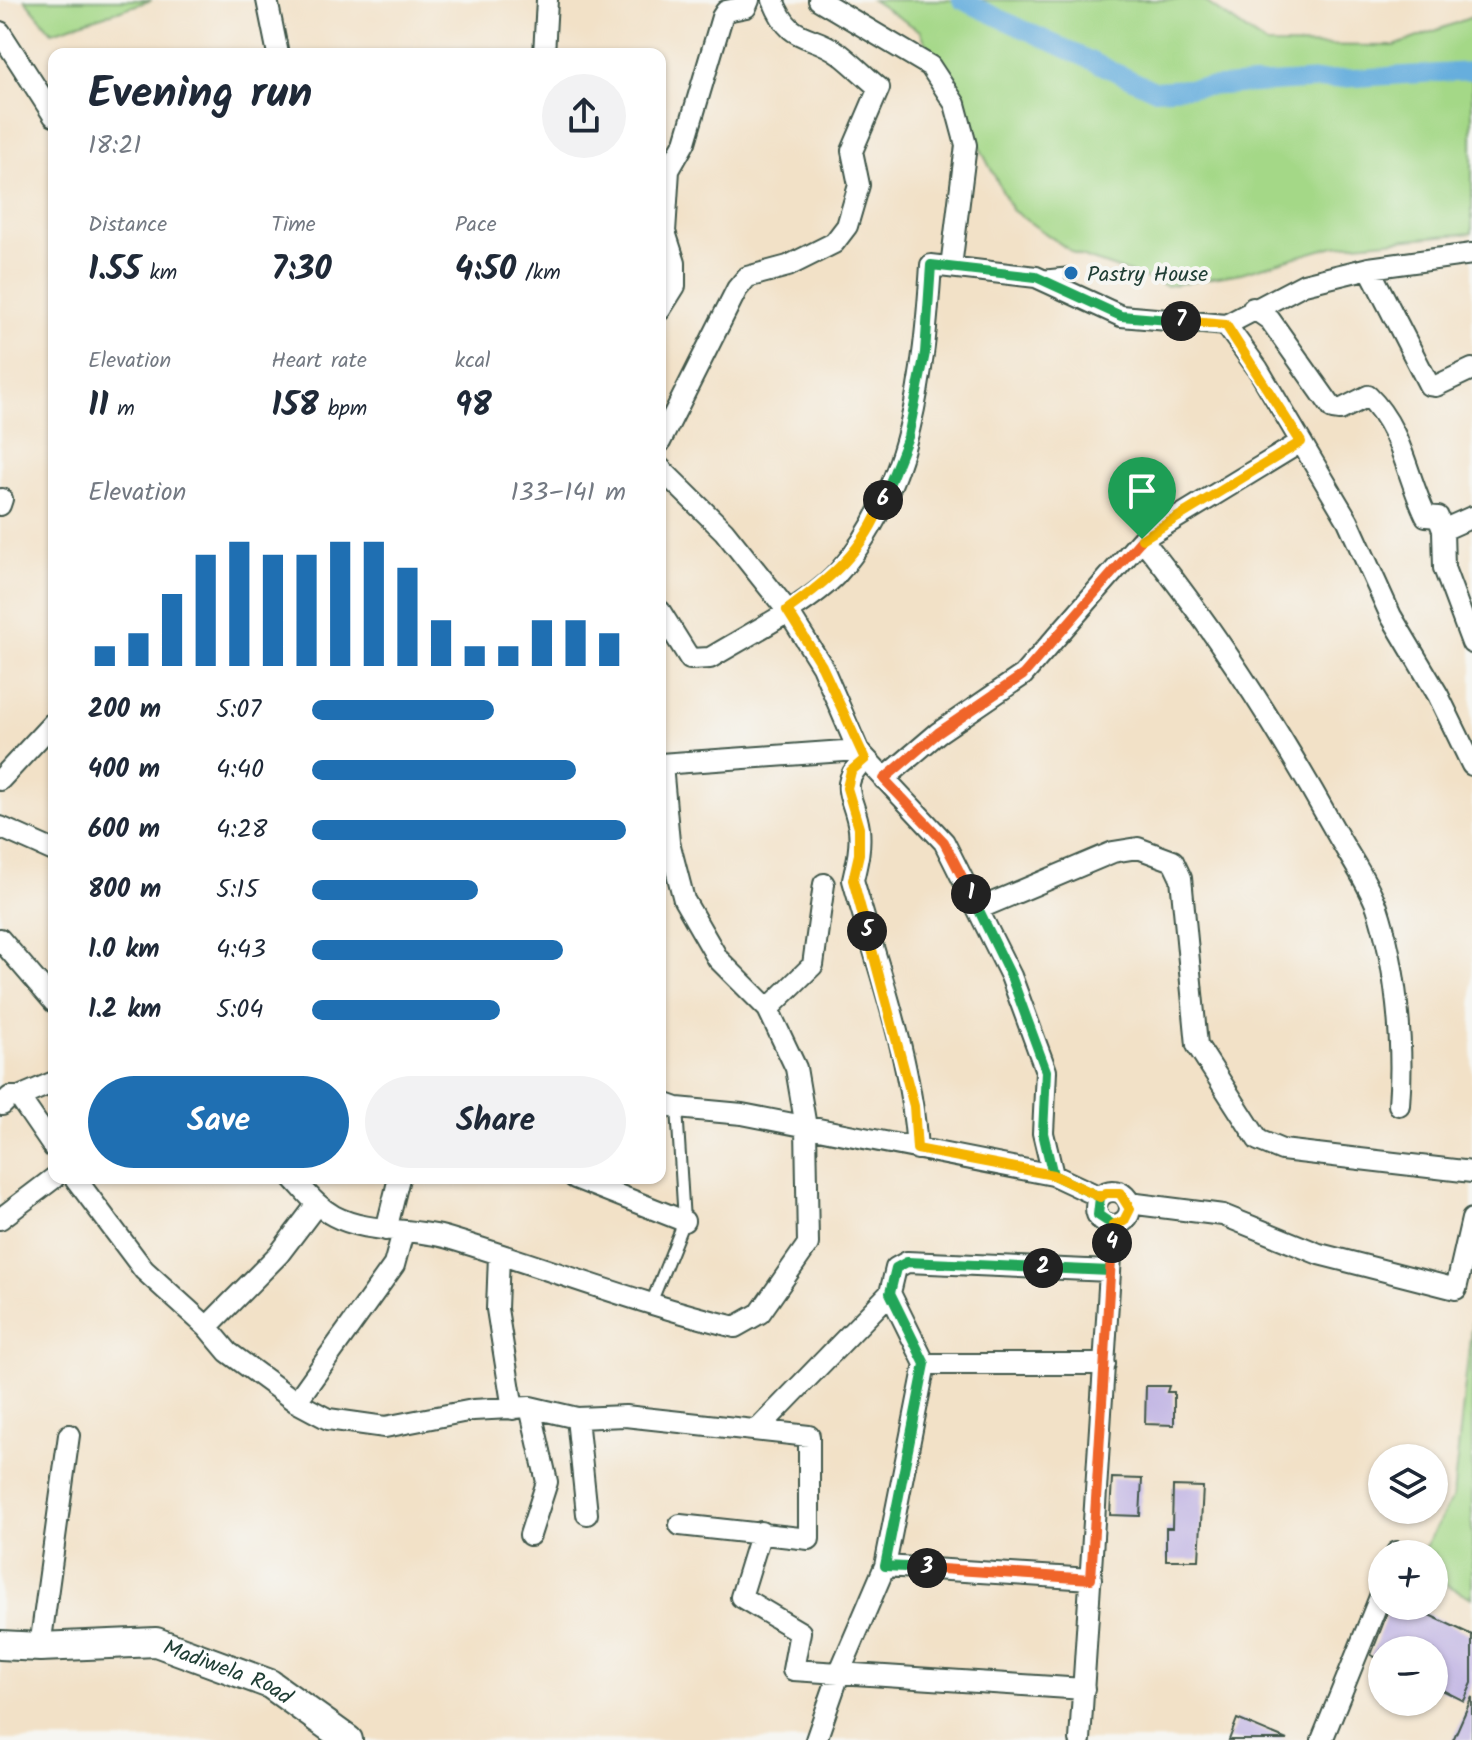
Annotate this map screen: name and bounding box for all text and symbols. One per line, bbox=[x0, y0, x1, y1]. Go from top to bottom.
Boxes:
text: Evening run bbox=[88, 60, 312, 130]
button: share bbox=[542, 74, 626, 158]
text: 18:21 bbox=[88, 125, 141, 167]
text: Distance bbox=[88, 208, 167, 243]
text: Time bbox=[271, 208, 316, 243]
text: Pace bbox=[455, 208, 497, 243]
text: 1.55 bbox=[88, 243, 141, 297]
text: 7:30 bbox=[271, 243, 332, 297]
text: 4:50 bbox=[455, 243, 516, 297]
text: km bbox=[141, 256, 177, 291]
text: /km bbox=[516, 256, 561, 291]
place label: Pastry House bbox=[1087, 258, 1208, 293]
marker: Pastry House bbox=[1062, 264, 1080, 282]
pin: 7 bbox=[1161, 301, 1201, 341]
text: 7 bbox=[1176, 303, 1186, 338]
text: Elevation bbox=[88, 344, 171, 379]
text: Heart rate bbox=[271, 344, 367, 379]
text: kcal bbox=[455, 344, 490, 379]
text: 11 bbox=[88, 379, 109, 433]
text: 158 bbox=[271, 379, 319, 433]
text: 98 bbox=[455, 379, 492, 433]
text: m bbox=[109, 392, 135, 427]
text: bpm bbox=[319, 392, 367, 427]
pin bbox=[1108, 457, 1176, 539]
icon: arrive bbox=[1120, 469, 1164, 513]
text: Elevation bbox=[88, 472, 186, 514]
text: 133–141 m bbox=[511, 472, 626, 514]
pin: 6 bbox=[863, 480, 903, 520]
text: 6 bbox=[877, 482, 889, 517]
text: 200 m bbox=[88, 689, 161, 731]
text: 5:07 bbox=[216, 689, 261, 731]
text: 400 m bbox=[88, 749, 160, 791]
text: 4:40 bbox=[216, 749, 264, 791]
text: 600 m bbox=[88, 809, 160, 851]
text: 4:28 bbox=[216, 809, 267, 851]
text: 800 m bbox=[88, 869, 161, 911]
text: 5:15 bbox=[216, 869, 258, 911]
pin: 1 bbox=[951, 874, 991, 914]
text: 1 bbox=[968, 876, 974, 911]
pin: 5 bbox=[847, 911, 887, 951]
text: 5 bbox=[861, 913, 873, 948]
text: 1.0 km bbox=[88, 929, 159, 971]
text: 4:43 bbox=[216, 929, 266, 971]
text: 1.2 km bbox=[88, 989, 161, 1031]
text: 5:04 bbox=[216, 989, 264, 1031]
button: Save bbox=[88, 1076, 349, 1168]
button: Share bbox=[365, 1076, 626, 1168]
pin: 4 bbox=[1092, 1223, 1132, 1263]
text: 4 bbox=[1106, 1225, 1118, 1260]
pin: 2 bbox=[1023, 1248, 1063, 1288]
text: 2 bbox=[1037, 1250, 1049, 1285]
map controls bbox=[1368, 1444, 1448, 1716]
button: layers bbox=[1368, 1444, 1448, 1524]
button: + bbox=[1368, 1540, 1448, 1620]
pin: 3 bbox=[907, 1548, 947, 1588]
text: 3 bbox=[921, 1550, 933, 1585]
street label: Madiwela Road bbox=[158, 1631, 300, 1715]
button: − bbox=[1368, 1636, 1448, 1716]

